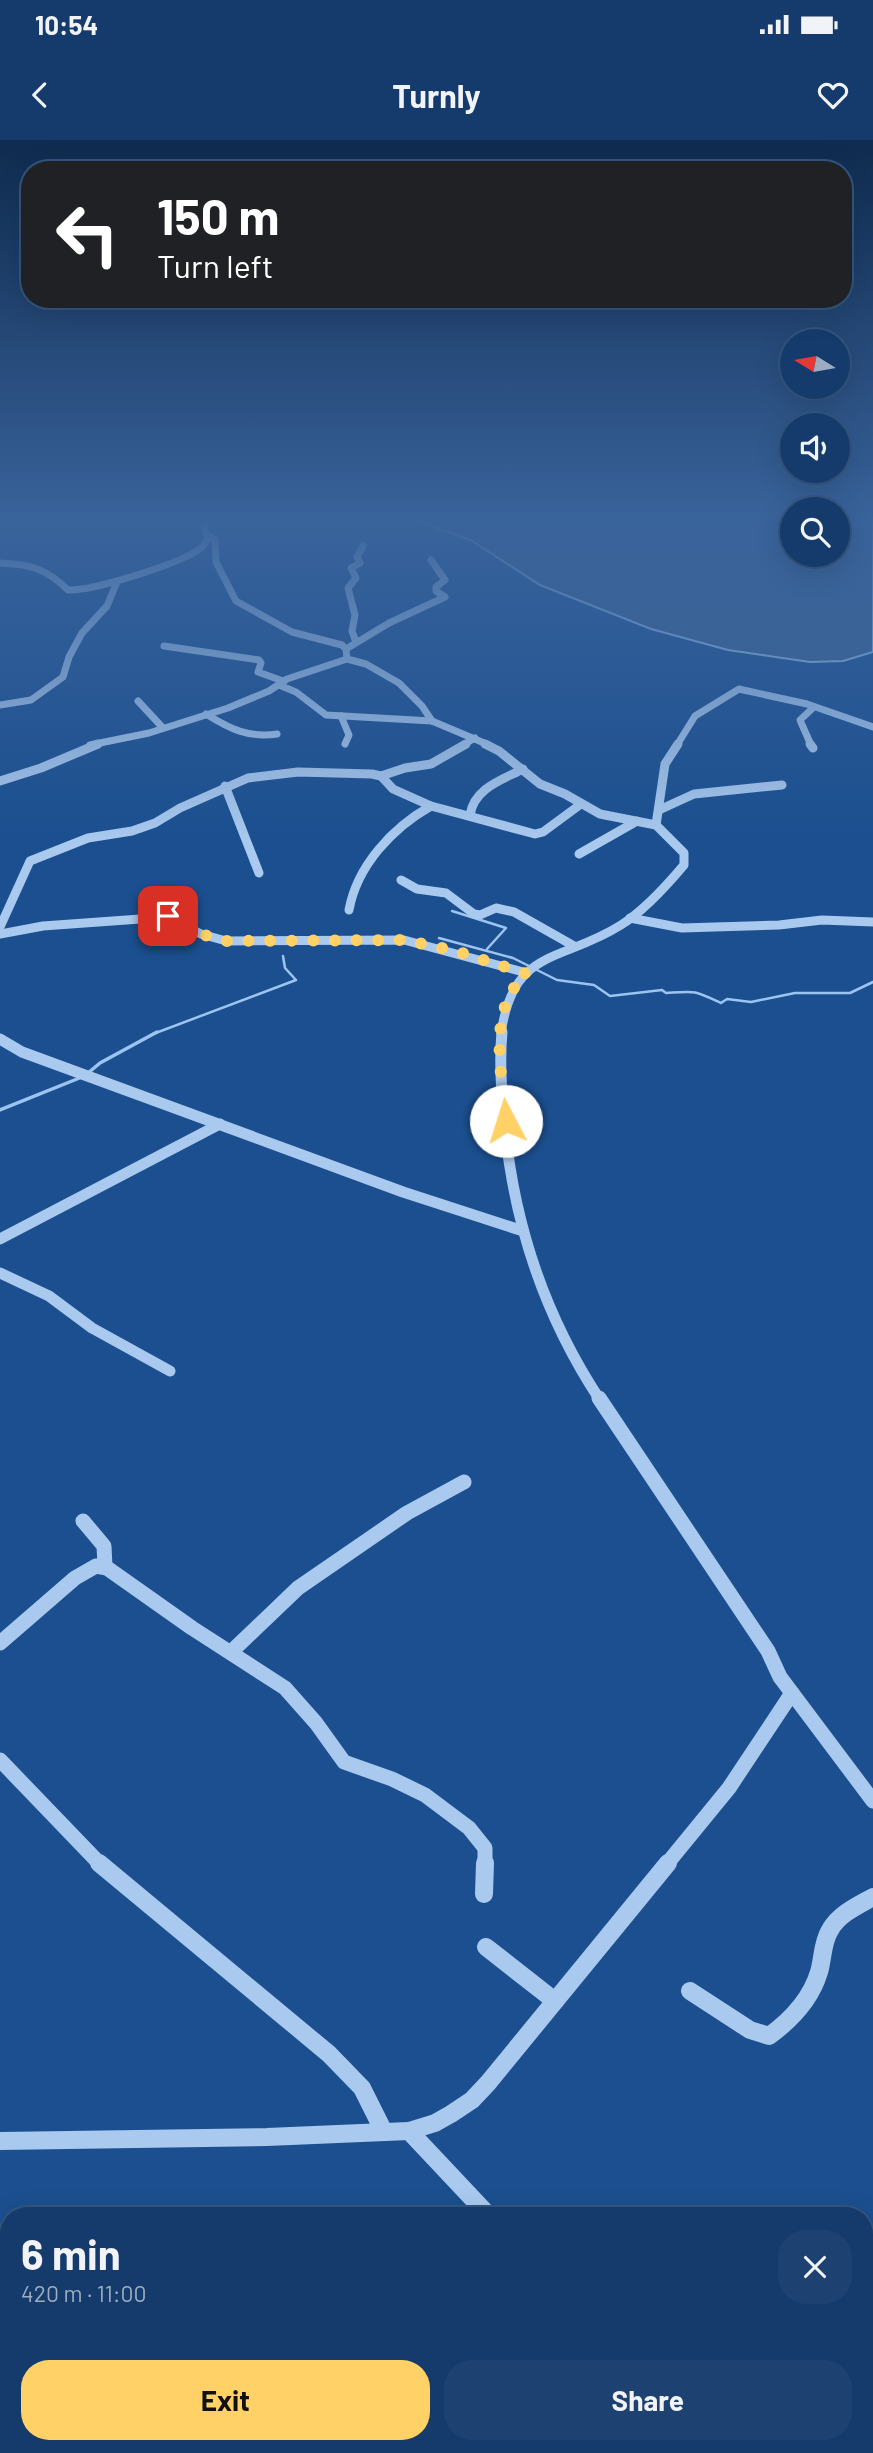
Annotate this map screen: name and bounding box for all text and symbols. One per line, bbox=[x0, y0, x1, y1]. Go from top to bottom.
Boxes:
text: 10:54 bbox=[35, 9, 98, 40]
icon: back bbox=[21, 76, 59, 114]
text: Turnly bbox=[392, 76, 481, 114]
icon: heart bbox=[814, 76, 852, 114]
text: 150 m bbox=[157, 186, 279, 245]
icon: left bbox=[42, 189, 133, 280]
text: Turn left bbox=[157, 246, 274, 284]
north arrow bbox=[780, 329, 850, 399]
map controls bbox=[780, 329, 850, 567]
button: sound bbox=[780, 413, 850, 483]
button: search bbox=[780, 497, 850, 567]
pin bbox=[138, 886, 198, 946]
icon: arrive bbox=[149, 897, 187, 935]
position arrow bbox=[469, 1084, 543, 1158]
text: 6 min bbox=[21, 2228, 121, 2278]
button: close bbox=[778, 2230, 852, 2304]
text: 420 m · 11:00 bbox=[21, 2279, 147, 2307]
button: Exit bbox=[21, 2360, 430, 2440]
button: Share bbox=[444, 2360, 852, 2440]

